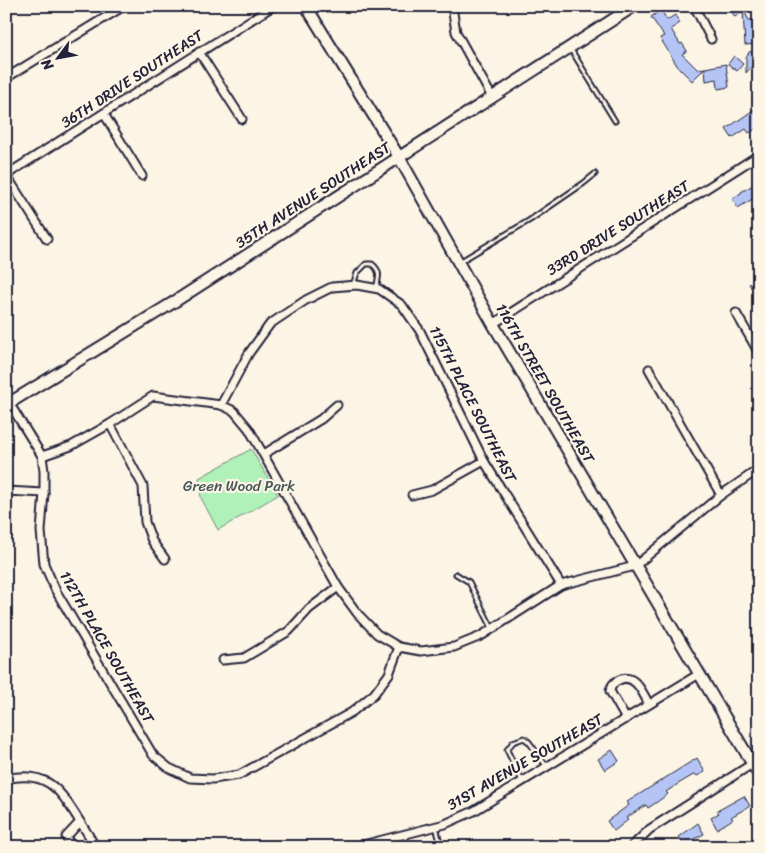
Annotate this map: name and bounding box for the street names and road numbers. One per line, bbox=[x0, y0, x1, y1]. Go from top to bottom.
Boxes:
street label: 36TH DRIVE SOUTHEAST bbox=[55, 22, 210, 135]
street label: 35TH AVENUE SOUTHEAST bbox=[230, 134, 397, 255]
street label: 33RD DRIVE SOUTHEAST bbox=[541, 172, 696, 283]
street label: 116TH STREET SOUTHEAST bbox=[489, 298, 602, 469]
street label: 115TH PLACE SOUTHEAST bbox=[422, 321, 525, 488]
street label: 112TH PLACE SOUTHEAST bbox=[53, 566, 162, 730]
street label: 31ST AVENUE SOUTHEAST bbox=[442, 706, 609, 817]

